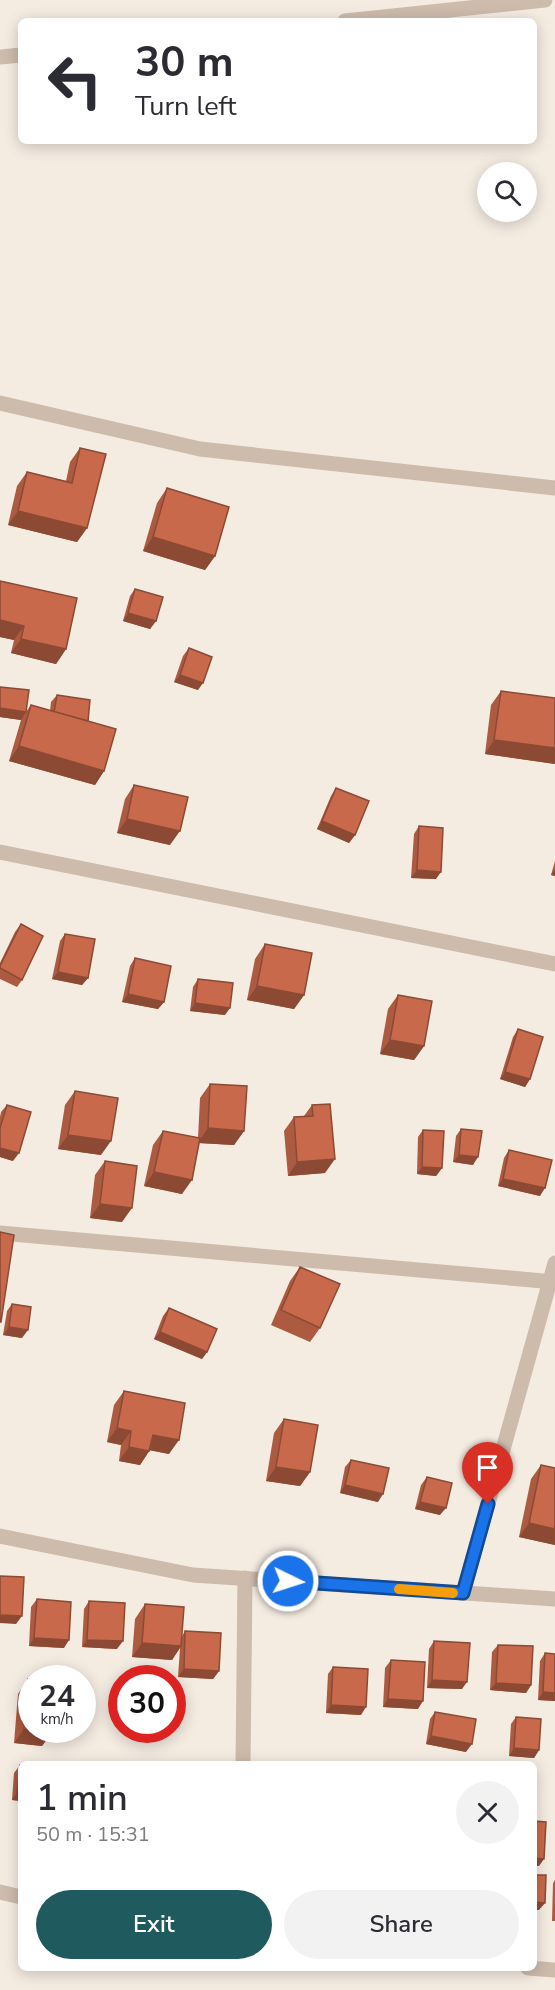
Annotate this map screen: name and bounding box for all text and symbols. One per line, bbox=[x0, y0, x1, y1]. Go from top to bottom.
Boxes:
text: 30 m bbox=[135, 34, 234, 91]
icon: left bbox=[36, 42, 114, 120]
text: Turn left bbox=[135, 88, 236, 125]
map controls bbox=[477, 162, 537, 222]
button: search bbox=[477, 162, 537, 222]
pin bbox=[462, 1442, 513, 1504]
icon: arrive bbox=[471, 1451, 504, 1484]
position arrow bbox=[256, 1549, 320, 1613]
speed limit sign: 30 bbox=[108, 1665, 186, 1743]
text: 24 bbox=[39, 1676, 75, 1717]
text: km/h bbox=[40, 1709, 74, 1729]
text: 1 min bbox=[36, 1774, 128, 1823]
button: close bbox=[456, 1781, 519, 1844]
text: 50 m · 15:31 bbox=[36, 1821, 150, 1848]
button: Exit bbox=[36, 1890, 272, 1959]
button: Share bbox=[284, 1890, 519, 1959]

